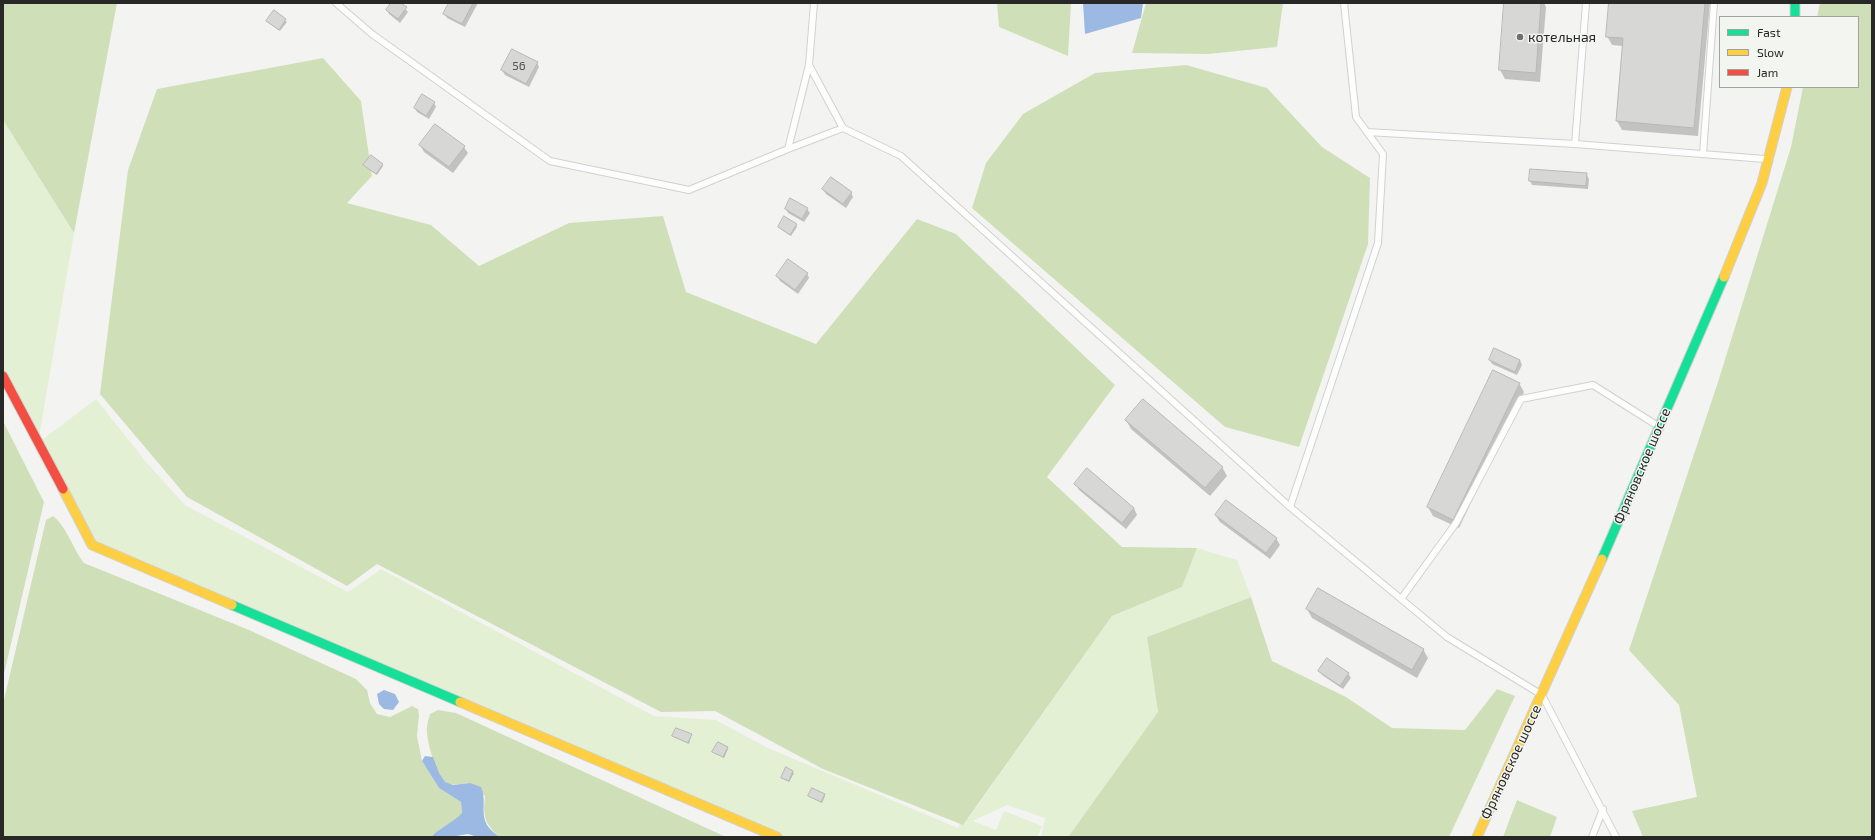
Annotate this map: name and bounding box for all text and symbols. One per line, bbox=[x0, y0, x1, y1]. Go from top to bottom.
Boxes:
legend bbox=[1719, 16, 1859, 88]
text: Fast bbox=[1757, 25, 1780, 39]
place label: котельная bbox=[1528, 29, 1596, 45]
marker: котельная bbox=[1515, 32, 1525, 42]
text: Slow bbox=[1757, 45, 1784, 59]
house number: 56 bbox=[512, 59, 526, 73]
text: Jam bbox=[1757, 65, 1778, 79]
street label: Фряновское шоссе bbox=[1610, 405, 1674, 527]
street label: Фряновское шоссе bbox=[1477, 702, 1545, 822]

